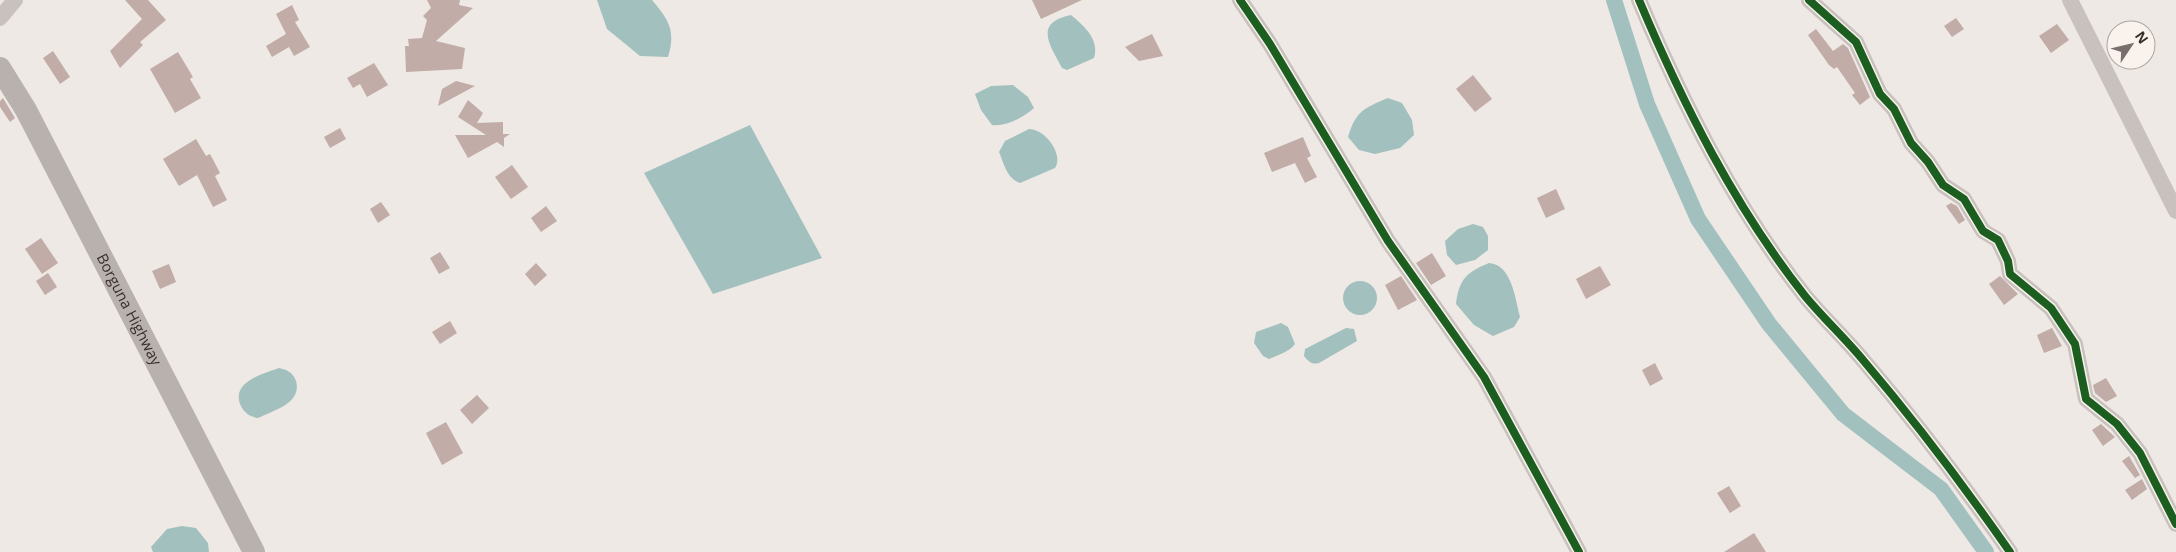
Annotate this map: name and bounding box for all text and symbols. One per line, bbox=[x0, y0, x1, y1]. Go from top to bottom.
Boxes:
north arrow bbox=[2106, 20, 2156, 70]
text: N bbox=[2131, 27, 2153, 47]
street label: Borguna Highway bbox=[93, 250, 167, 369]

